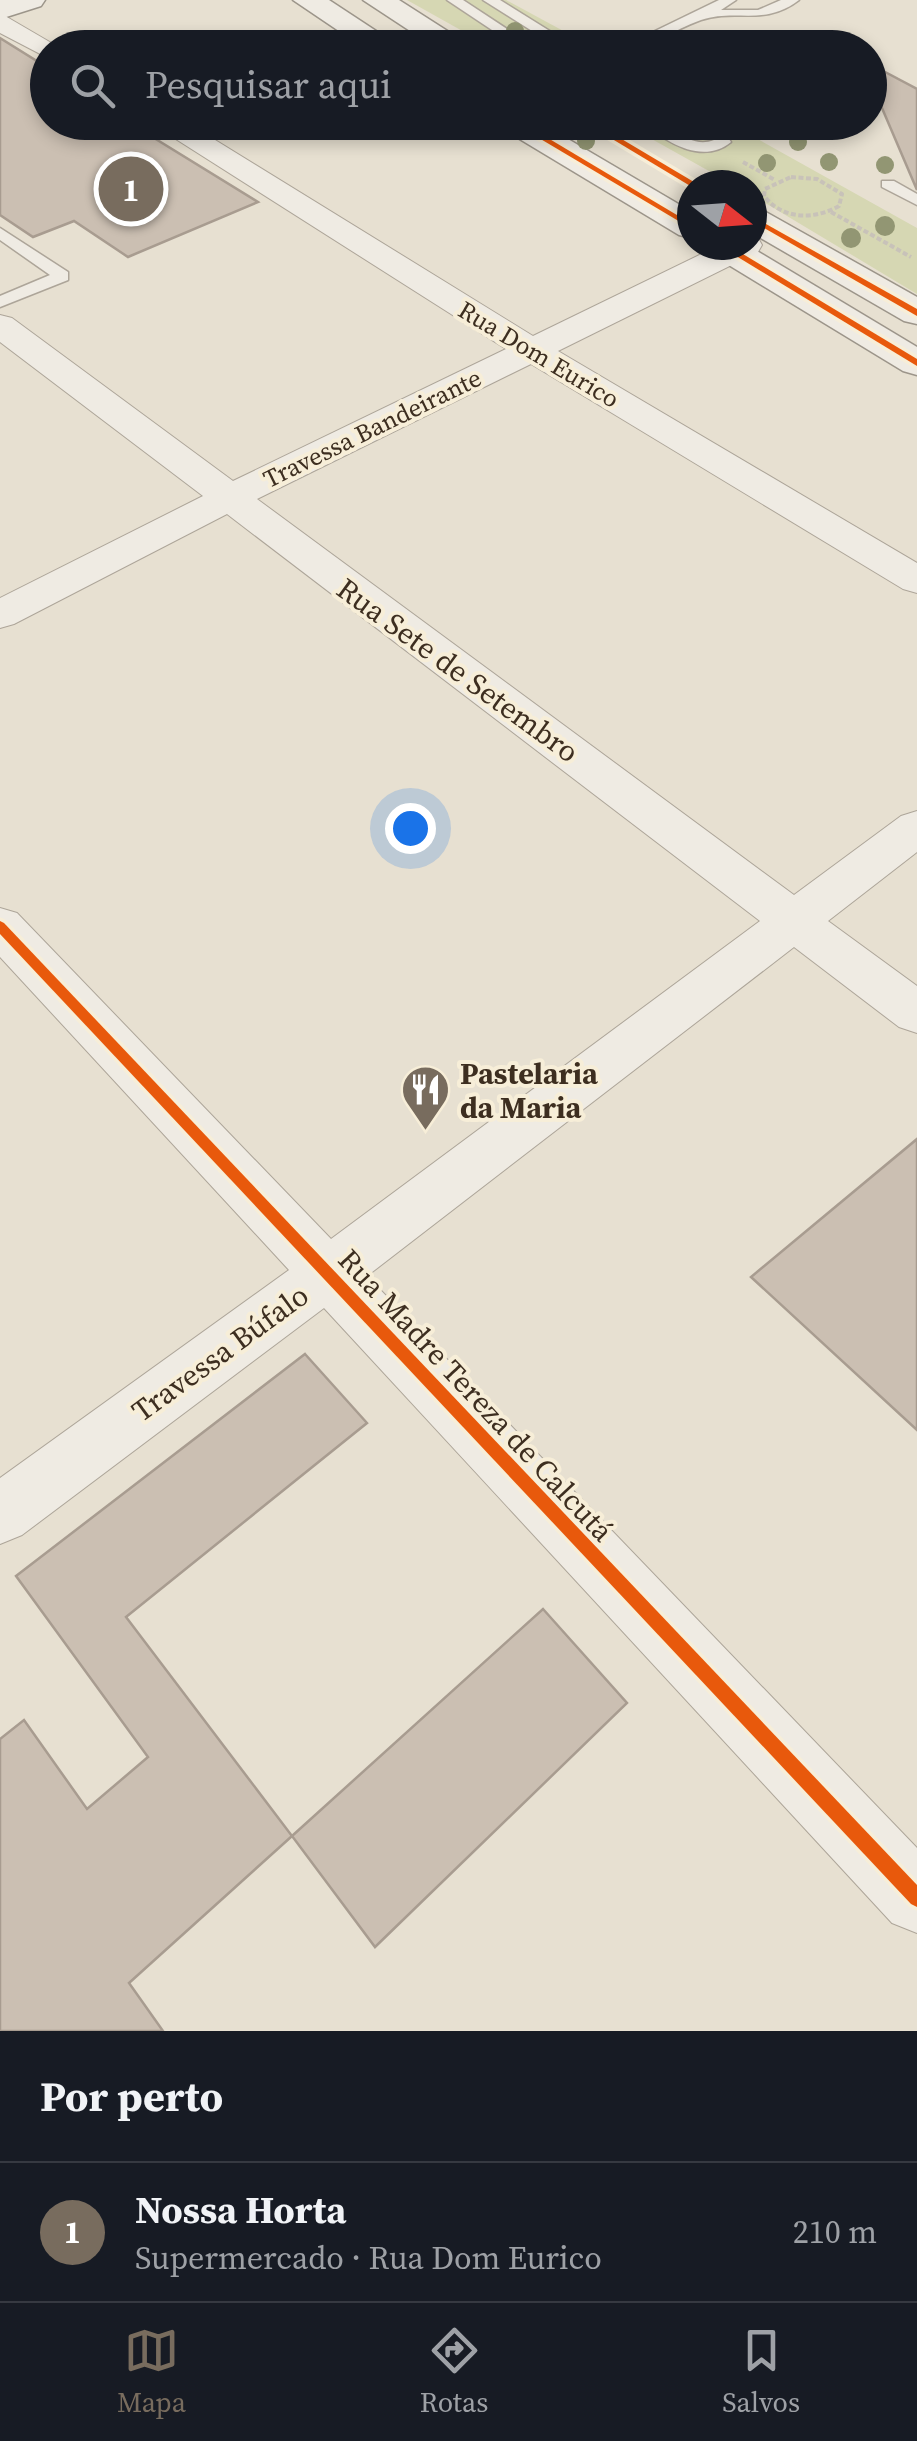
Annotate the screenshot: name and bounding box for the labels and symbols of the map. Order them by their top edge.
pin: 1 [98,152,164,226]
north arrow [677,170,767,260]
street label: Rua Dom Eurico [452,292,626,416]
street label: Travessa Bandeirante [257,360,487,496]
street label: Rua Sete de Setembro [329,568,587,772]
your location [385,803,436,854]
place label: Pastelaria da Maria [460,1053,599,1128]
restaurant icon: Pastelaria da Maria [399,1064,451,1132]
street label: Rua Madre Tereza de Calcutá [329,1240,623,1551]
street label: Travessa Búfalo [123,1275,317,1431]

